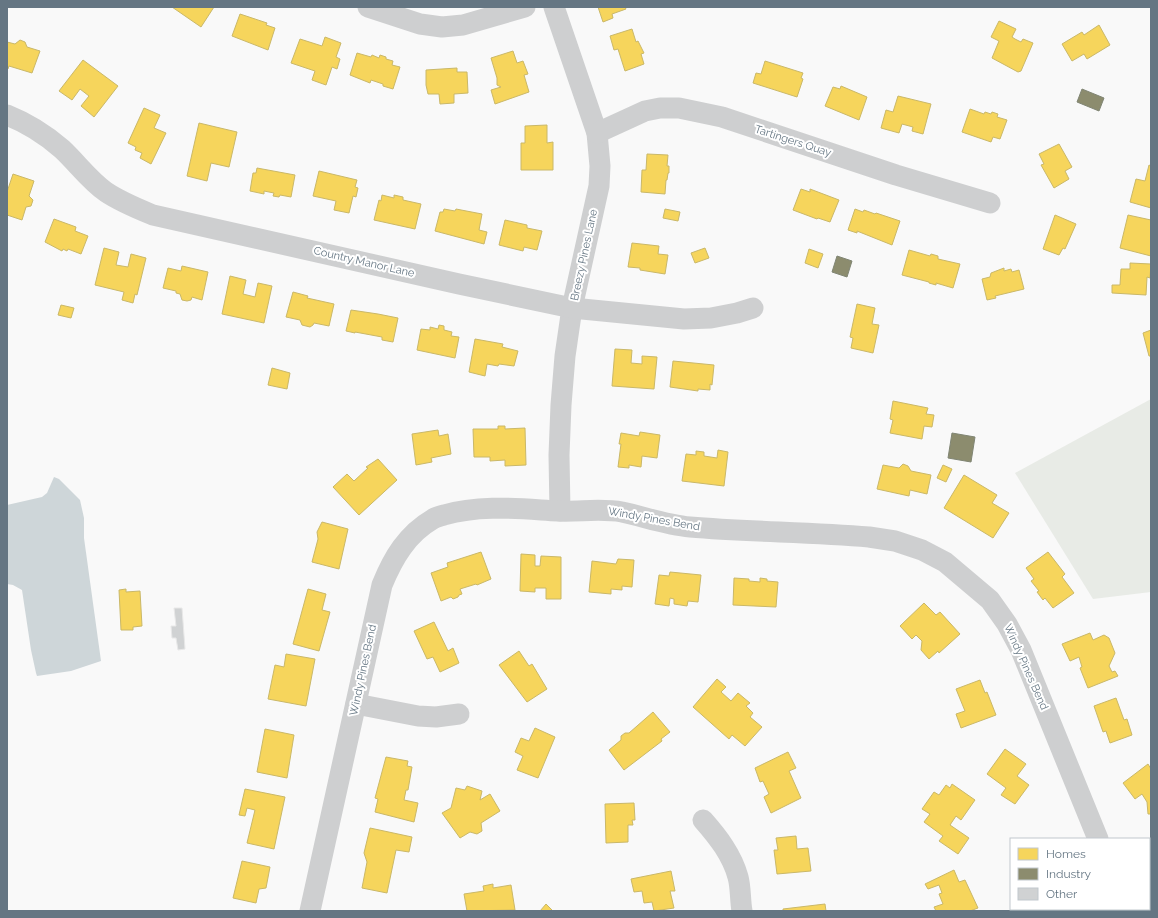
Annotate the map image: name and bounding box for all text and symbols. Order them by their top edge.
street label: Tartingers Quay [753,123,833,160]
street label: Breezy Pines Lane [568,208,600,302]
street label: Country Manor Lane [312,244,416,280]
street label: Windy Pines Bend [607,505,701,533]
street label: Windy Pines Bend [1001,622,1051,712]
street label: Windy Pines Bend [347,623,379,717]
legend [1010,838,1150,910]
text: Homes [1046,847,1086,861]
text: Industry [1046,867,1092,881]
text: Other [1046,887,1078,901]

